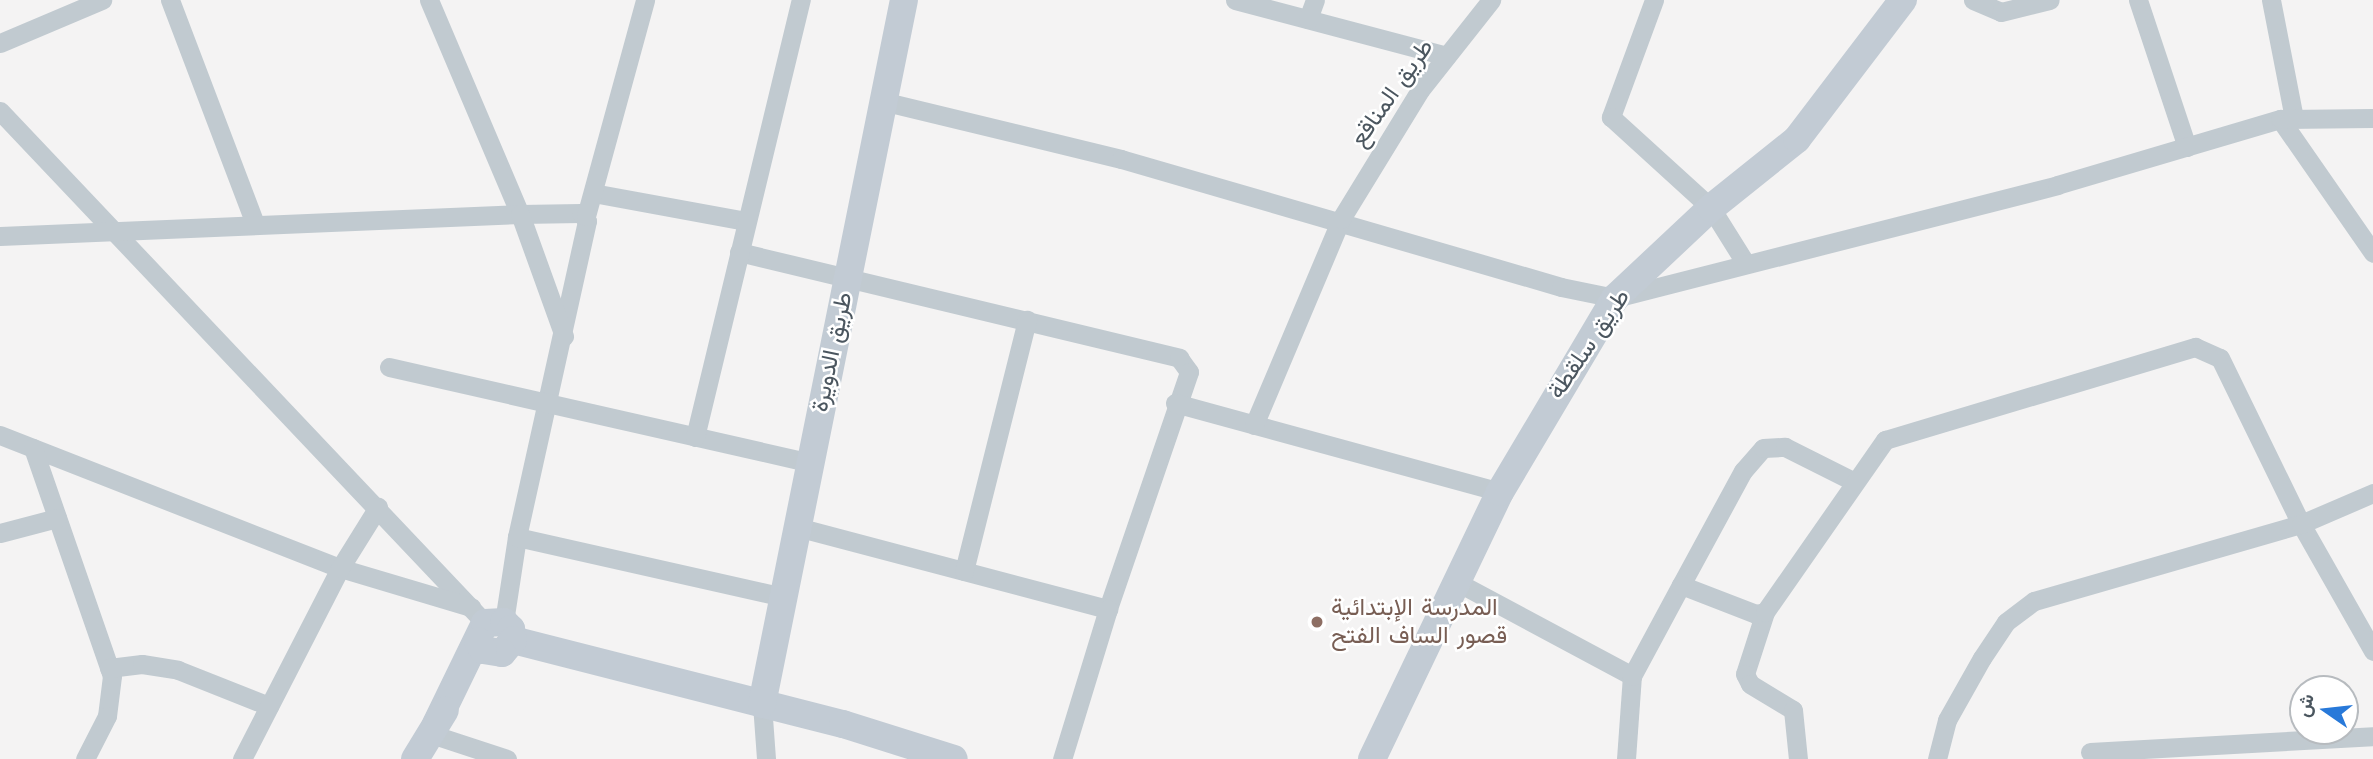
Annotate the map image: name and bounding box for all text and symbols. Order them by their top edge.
street label: طريق المناقع [1344,34,1440,152]
street label: طريق سلقطة [1542,284,1636,404]
street label: طريق الدويرة [805,289,859,415]
place label: المدرسة الإبتدائية قصور الساف الفتح [1331,594,1507,650]
marker: المدرسة الإبتدائية قصور الساف الفتح [1309,614,1325,630]
north arrow [2289,675,2359,745]
text: ش [2291,691,2319,719]

